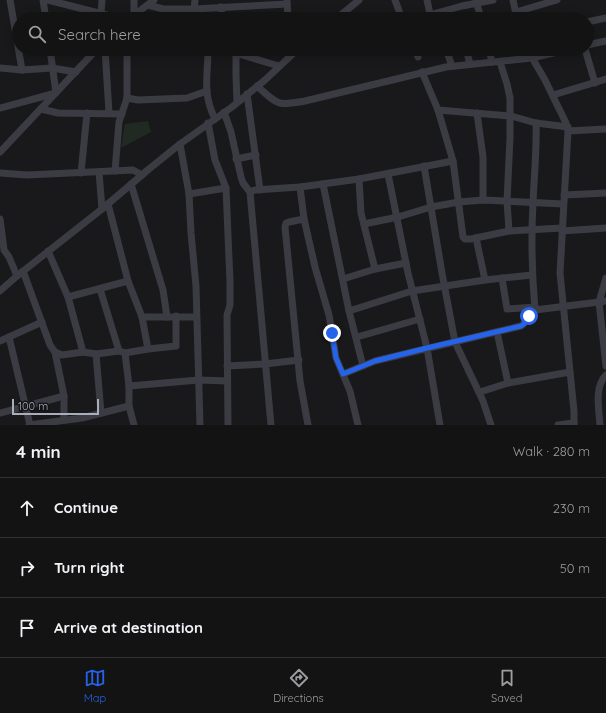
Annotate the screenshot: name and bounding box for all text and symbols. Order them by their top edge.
search box [12,12,594,56]
icon: search [26,23,48,45]
text: Search here [58,25,141,44]
route start [520,307,538,325]
route end [323,324,341,342]
scale bar [12,397,99,416]
text: 100 m [18,399,48,413]
text: 4 min [16,441,61,462]
text: Walk · 280 m [513,443,590,459]
icon: ahead [16,497,38,519]
text: Continue [54,498,118,517]
text: 230 m [553,500,590,516]
icon: right [16,557,38,579]
text: Turn right [54,558,125,577]
text: 50 m [560,560,590,576]
icon: arrive [16,617,38,639]
text: Arrive at destination [54,618,203,637]
tab: Map [84,667,106,705]
tab: Directions [273,667,324,705]
tab: Saved [491,667,522,705]

